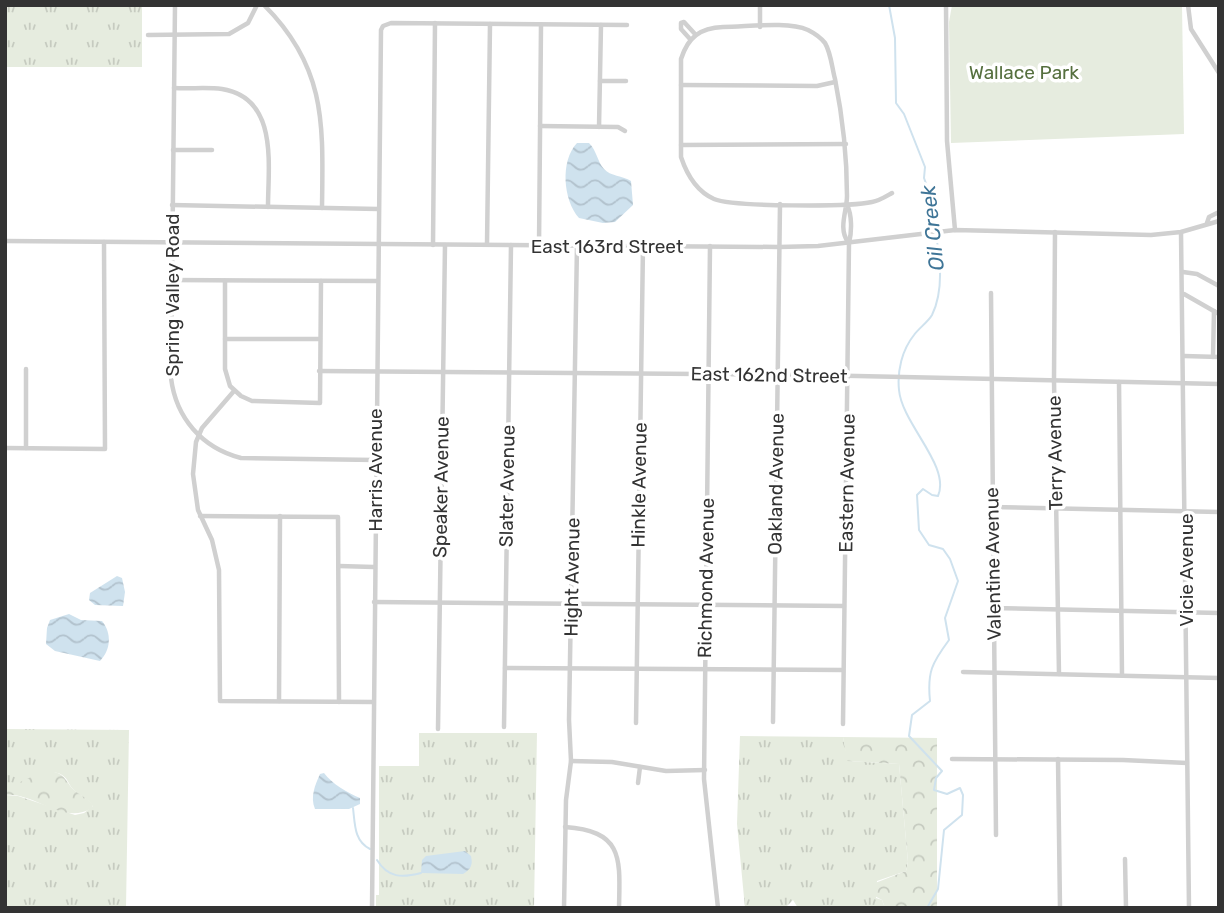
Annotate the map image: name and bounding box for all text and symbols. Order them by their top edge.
park label: Wallace Park [969,61,1079,84]
water label: Oil Creek [915,183,949,272]
street label: Spring Valley Road [161,214,184,377]
street label: East 163rd Street [531,235,684,258]
street label: East 162nd Street [690,362,848,388]
street label: Terry Avenue [1042,395,1068,511]
street label: Harris Avenue [364,408,387,532]
street label: Oakland Avenue [763,413,789,555]
street label: Eastern Avenue [834,413,860,553]
street label: Speaker Avenue [428,416,454,558]
street label: Hinkle Avenue [626,422,652,548]
street label: Slater Avenue [494,425,520,547]
street label: Valentine Avenue [980,487,1006,641]
street label: Richmond Avenue [693,498,719,658]
street label: Vicie Avenue [1175,513,1198,627]
street label: Hight Avenue [559,517,585,637]

